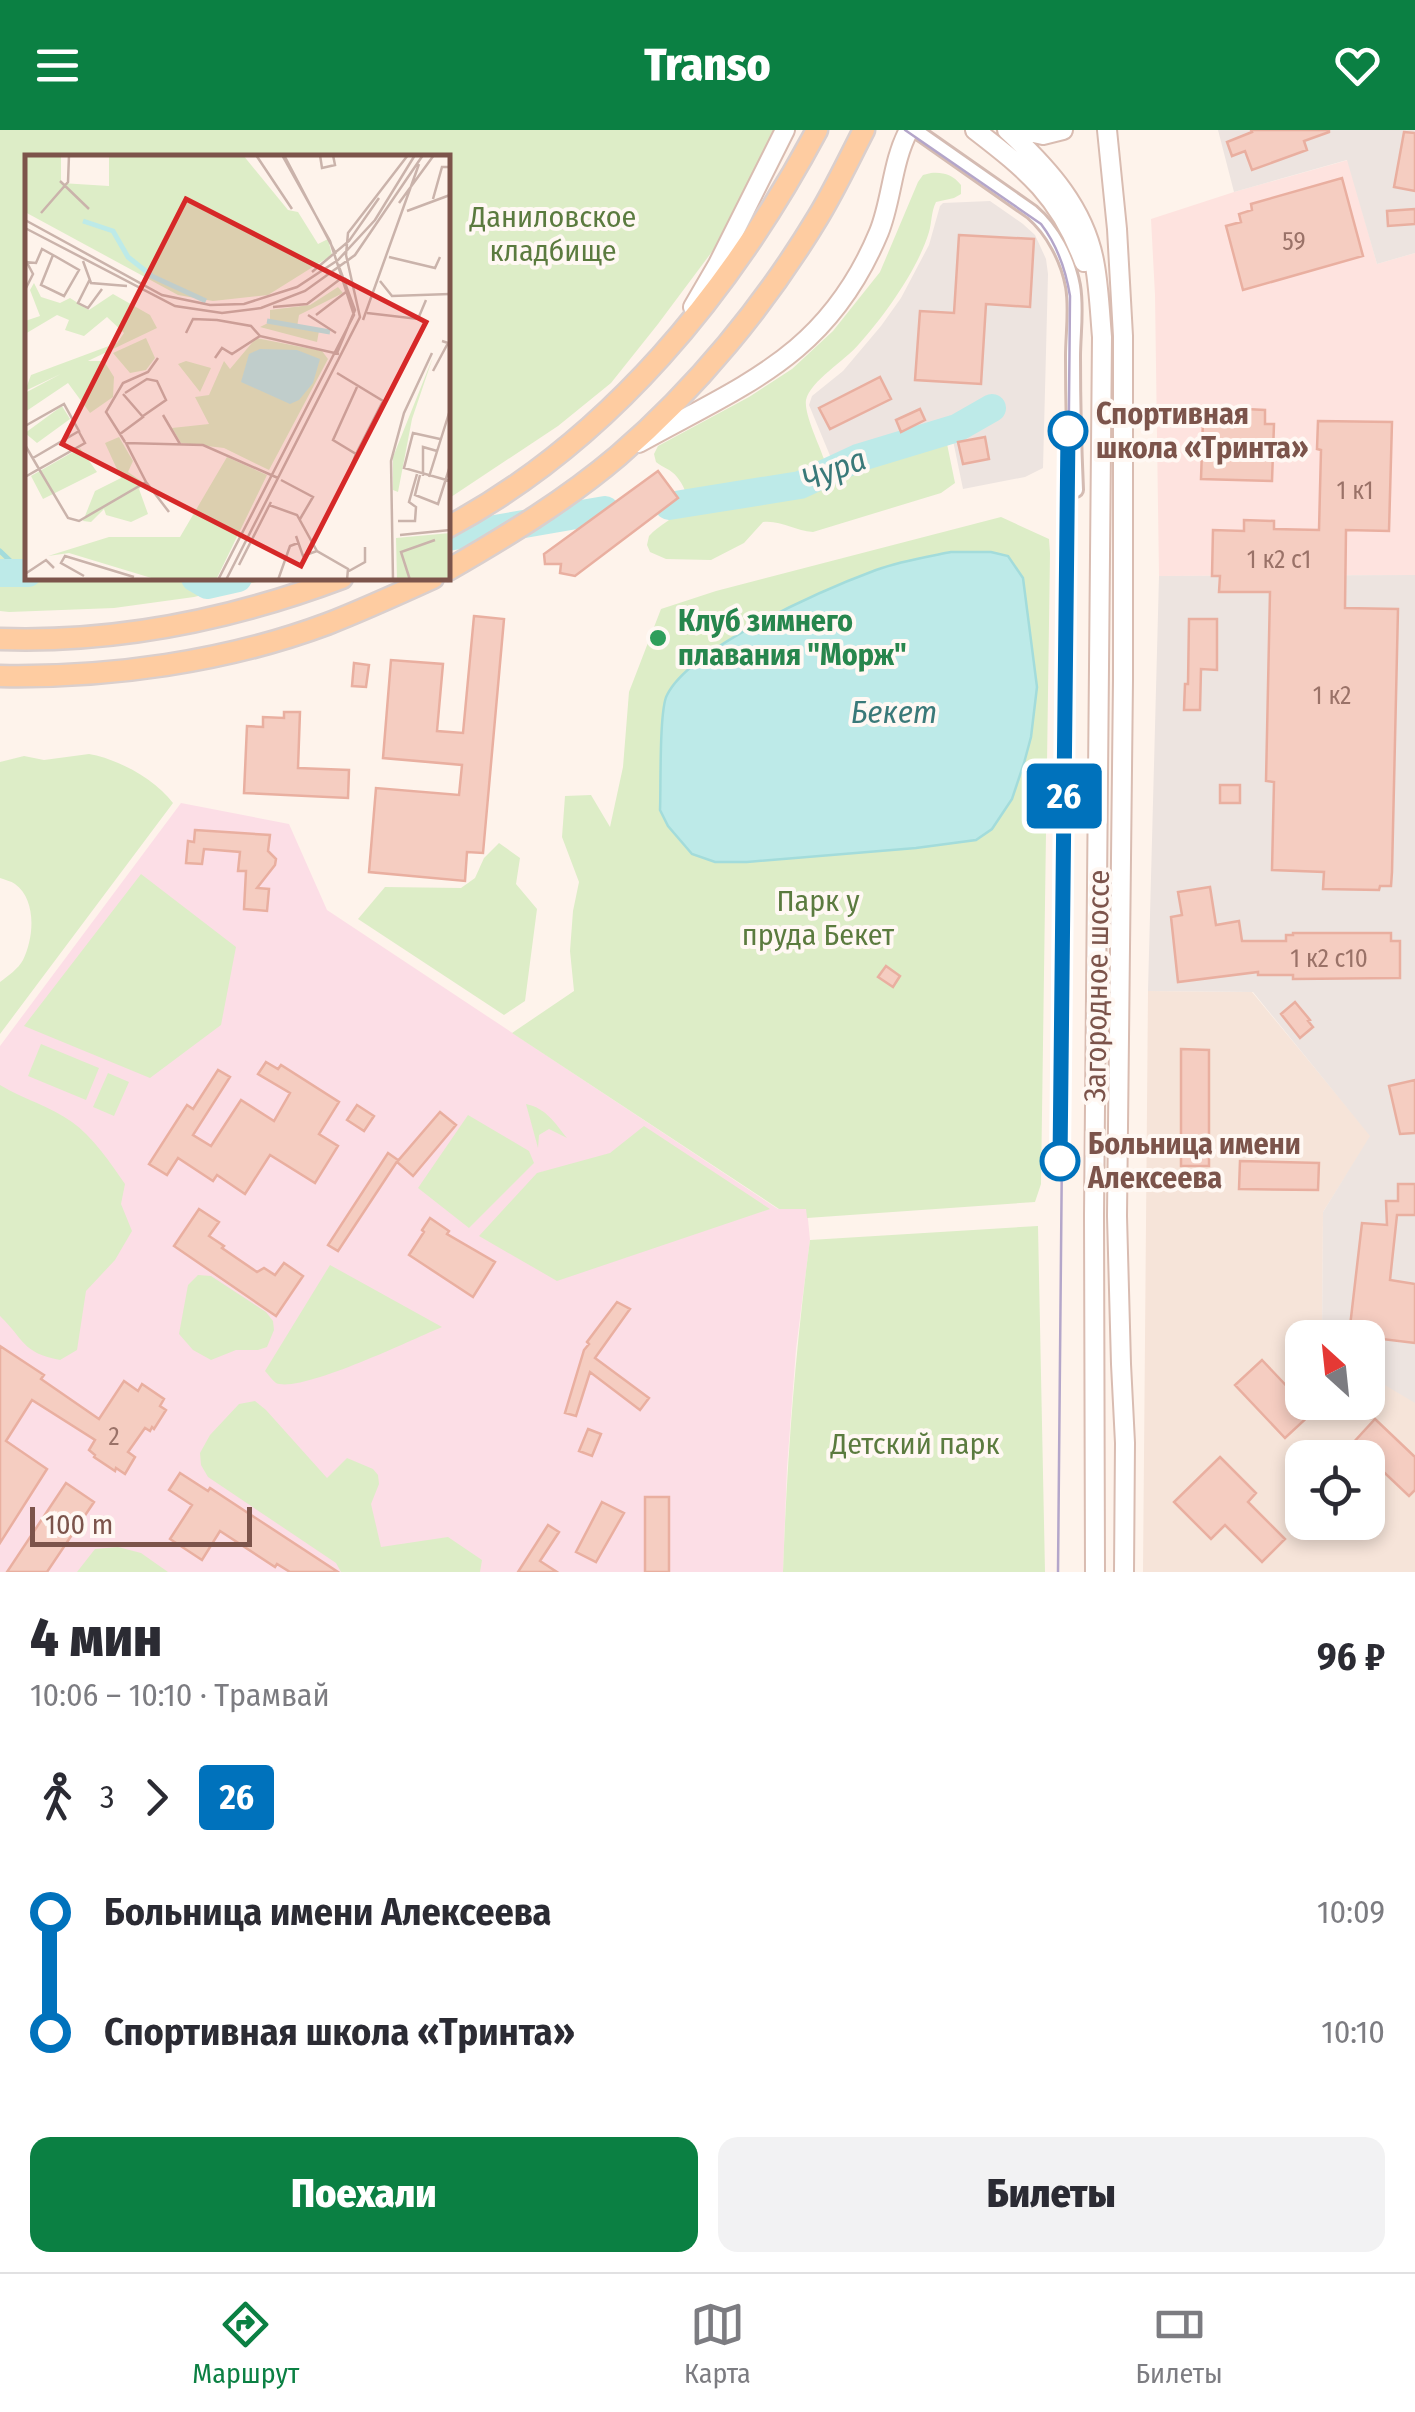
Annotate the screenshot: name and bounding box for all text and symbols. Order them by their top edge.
icon: menu [30,38,85,93]
text: Transo [644,38,771,92]
icon: heart [1330,38,1385,93]
inset map [25,155,450,580]
park label: Даниловское кладбище [469,199,636,269]
house number: 59 [1282,227,1306,257]
place label: Спортивная школа «Тринта» [1096,396,1309,466]
marker: Спортивная школа «Тринта» [1049,412,1087,450]
water label: Чура [797,440,871,498]
house number: 1 к1 [1337,476,1373,506]
house number: 1 к2 с1 [1247,545,1311,575]
place label: Клуб зимнего плавания "Морж" [678,603,907,673]
marker: Клуб зимнего плавания "Морж" [647,627,669,649]
house number: 1 к2 [1313,681,1351,711]
water label: Бекет [851,693,937,731]
line badge: 26 [1019,764,1109,828]
text: 26 [1047,775,1081,817]
street label: Загородное шоссе [1077,870,1117,1102]
park label: Парк у пруда Бекет [742,883,895,953]
house number: 1 к2 с10 [1290,944,1368,974]
place label: Больница имени Алексеева [1087,1126,1301,1196]
marker: Больница имени Алексеева [1041,1142,1079,1180]
north arrow [1285,1320,1385,1420]
map controls [1285,1320,1385,1540]
house number: 2 [108,1422,120,1452]
park label: Детский парк [829,1426,1000,1462]
button: locate [1285,1440,1385,1540]
scale bar [30,1502,252,1546]
text: 100 m [45,1508,113,1541]
text: 4 мин [30,1605,162,1671]
text: 96 ₽ [1317,1634,1385,1680]
text: 10:06 – 10:10 · Трамвай [30,1676,330,1714]
icon: walk [30,1770,85,1825]
icon: forward [129,1770,184,1825]
text: 26 [219,1776,254,1818]
text: 3 [100,1778,114,1816]
text: Больница имени Алексеева [104,1889,551,1935]
text: 10:09 [1317,1893,1385,1931]
text: Спортивная школа «Тринта» [104,2009,575,2055]
text: 10:10 [1321,2013,1385,2051]
button: Поехали [30,2137,698,2252]
button: Билеты [718,2137,1385,2252]
tab: Маршрут [192,2297,299,2390]
tab: Карта [684,2297,751,2390]
tab: Билеты [1135,2297,1223,2390]

